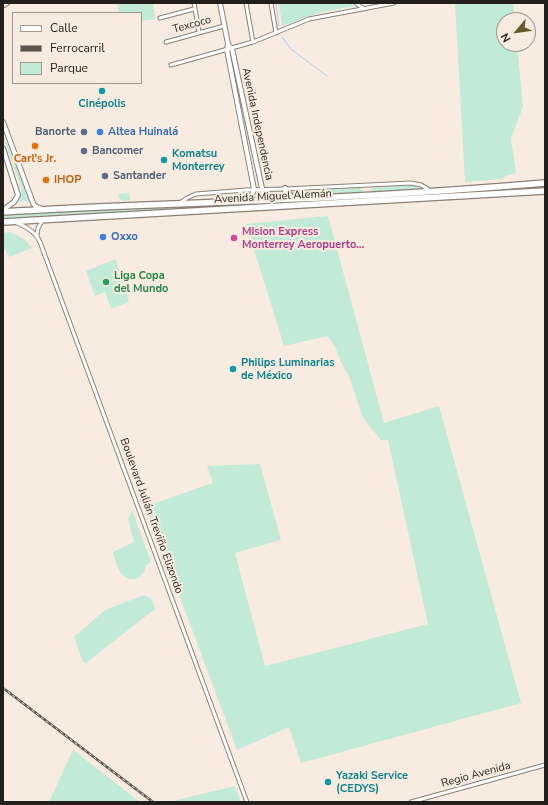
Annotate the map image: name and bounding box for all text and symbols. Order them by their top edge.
legend [12,12,142,84]
north arrow [496,12,536,52]
street label: Texcoco [171,14,213,36]
text: Calle [50,20,78,36]
text: N [497,30,515,45]
text: Ferrocarril [50,40,105,56]
text: Parque [50,60,88,76]
street label: Avenida Independencia [239,66,275,182]
marker: Cinépolis [97,86,107,96]
place label: Cinépolis [78,97,126,111]
place label: Banorte [35,125,76,139]
place label: Altea Huinalá [108,125,178,139]
marker: Banorte [79,127,89,137]
marker: Altea Huinalá [95,127,105,137]
marker: Carl's Jr. [30,141,40,151]
place label: Bancomer [92,144,143,158]
marker: Bancomer [79,146,89,156]
place label: Komatsu Monterrey [172,147,225,173]
place label: Carl's Jr. [14,152,56,166]
marker: Komatsu Monterrey [159,155,169,165]
place label: Santander [113,169,166,183]
marker: Santander [100,171,110,181]
place label: IHOP [54,173,81,187]
marker: IHOP [41,175,51,185]
street label: Avenida Miguel Alemán [214,187,332,207]
place label: Mision Express Monterrey Aeropuerto… [242,225,364,251]
place label: Oxxo [111,230,138,244]
marker: Oxxo [98,232,108,242]
marker: Mision Express Monterrey Aeropuerto… [229,233,239,243]
place label: Liga Copa del Mundo [114,269,168,295]
marker: Liga Copa del Mundo [101,277,111,287]
place label: Philips Luminarias de México [241,356,335,382]
marker: Philips Luminarias de México [228,364,238,374]
street label: Boulevard Julián Treviño Elizondo [117,436,185,596]
street label: Regio Avenida [440,759,512,791]
place label: Yazaki Service (CEDYS) [336,769,408,795]
marker: Yazaki Service (CEDYS) [323,777,333,787]

